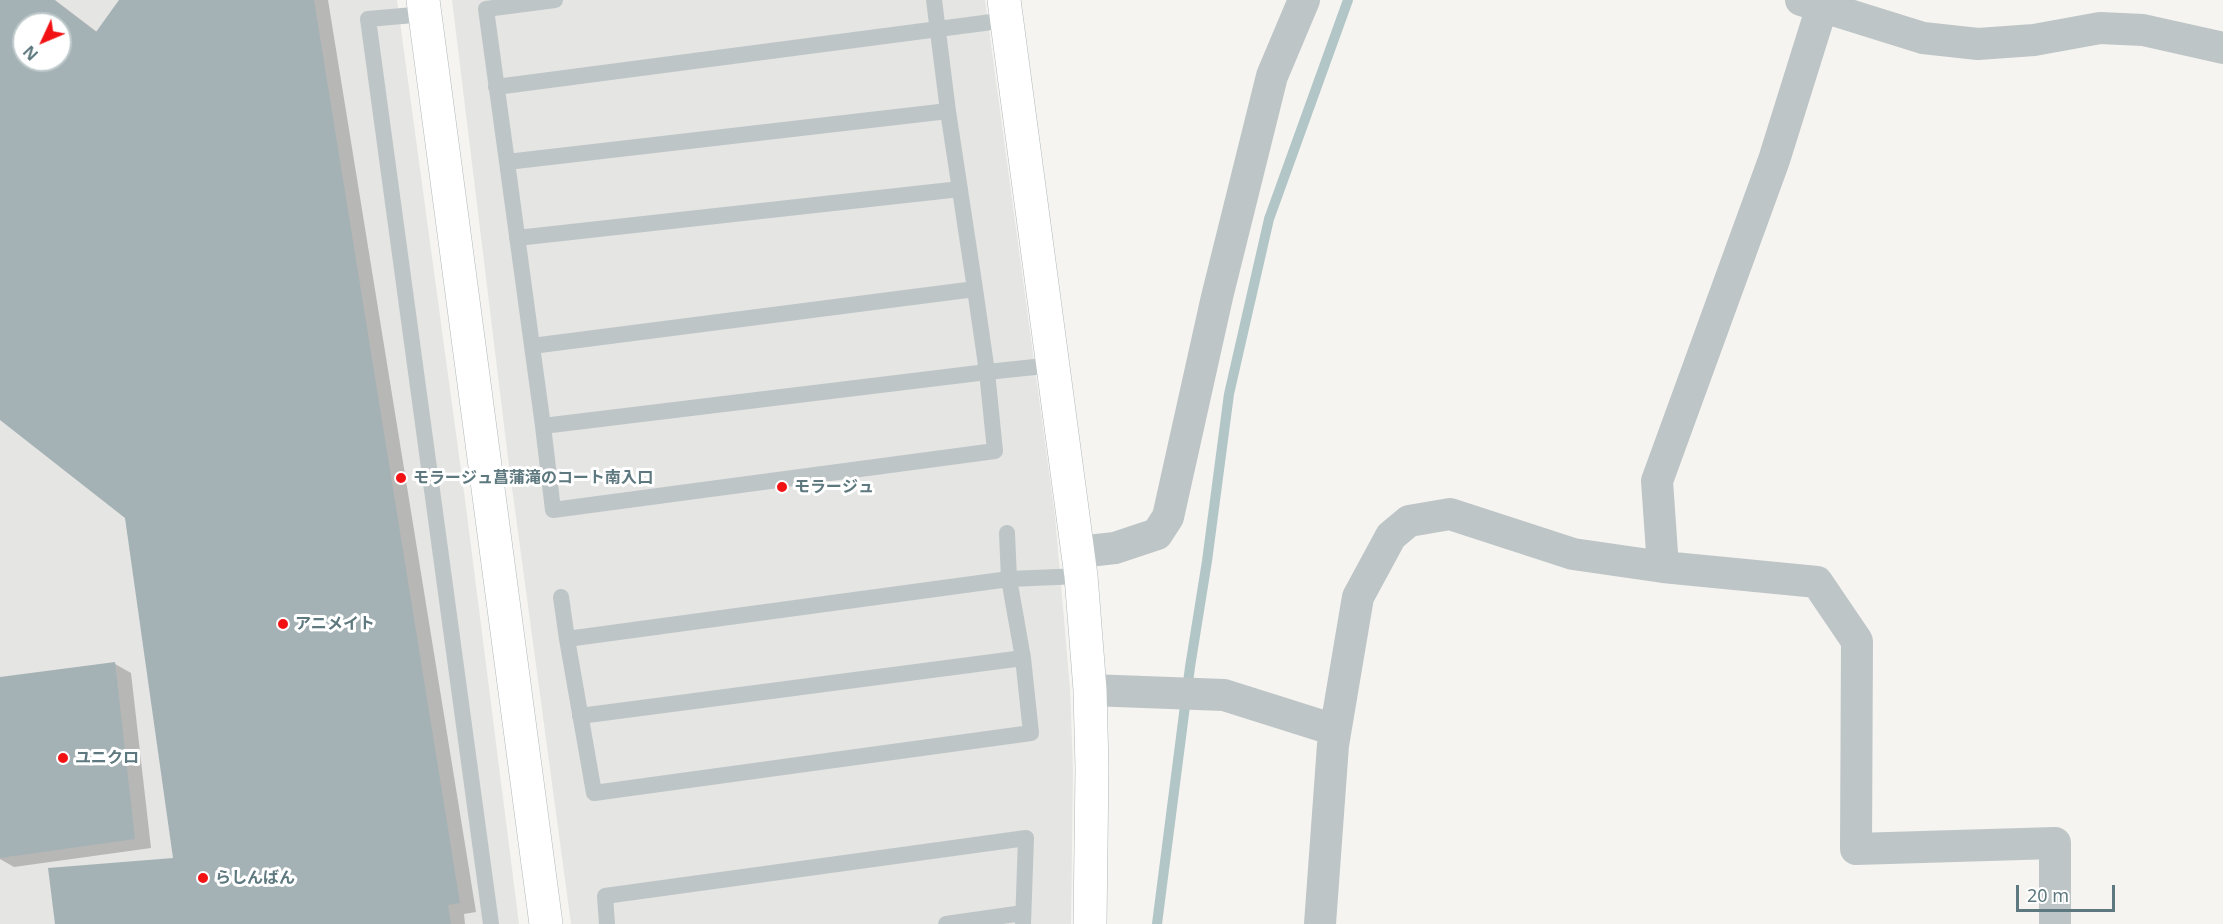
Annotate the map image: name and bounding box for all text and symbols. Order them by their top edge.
north arrow [12,12,72,72]
text: N [18,41,43,65]
place label: モラージュ菖蒲滝のコート南入口 [413,468,653,488]
marker: モラージュ菖蒲滝のコート南入口 [394,471,408,485]
place label: モラージュ [794,477,874,497]
marker: モラージュ [775,480,789,494]
place label: アニメイト [295,614,375,634]
marker: アニメイト [276,617,290,631]
place label: ユニクロ [75,748,139,768]
marker: ユニクロ [56,751,70,765]
place label: らしんばん [215,868,295,888]
marker: らしんばん [196,871,210,885]
scale bar [2019,873,2118,911]
text: 20 m [2027,883,2069,907]

